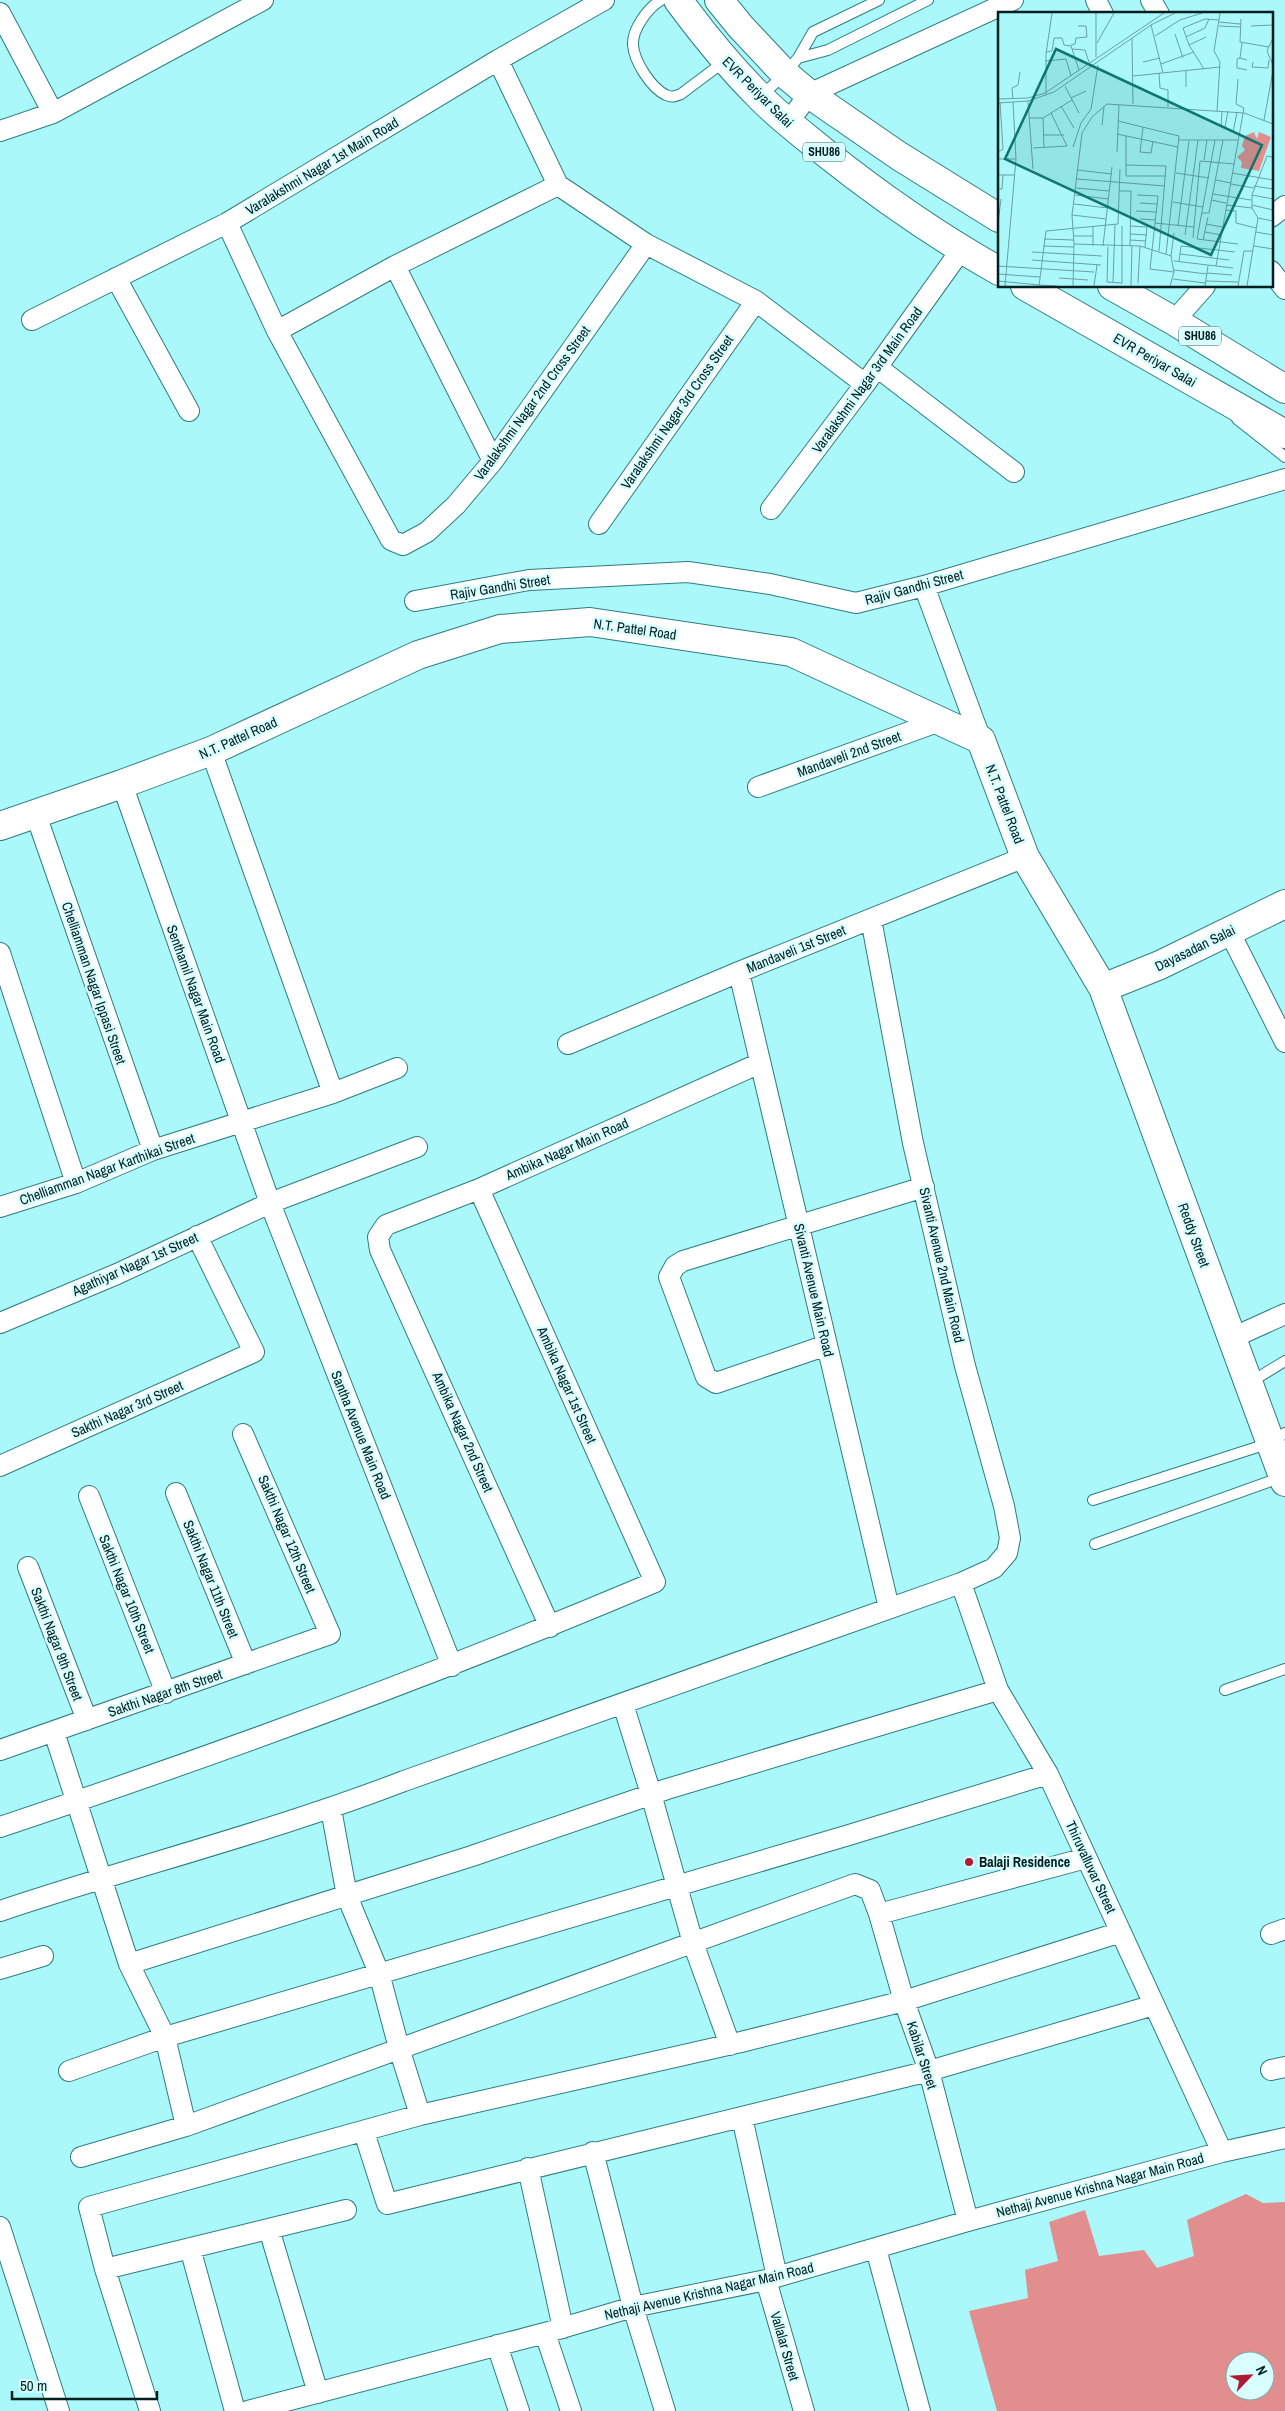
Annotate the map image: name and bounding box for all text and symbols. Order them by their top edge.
inset map [998,12,1272,288]
street label: EVR Periyar Salai [719,53,797,131]
street label: Varalakshmi Nagar 1st Main Road [242,113,402,219]
road number: SHU86 [803,142,845,162]
street label: Varalakshmi Nagar 3rd Main Road [808,303,926,457]
street label: Varalakshmi Nagar 2nd Cross Street [470,322,594,484]
road number: SHU86 [1179,326,1221,346]
street label: EVR Periyar Salai [1110,329,1200,391]
street label: Varalakshmi Nagar 3rd Cross Street [617,331,737,493]
street label: Rajiv Gandhi Street [863,565,965,609]
street label: Rajiv Gandhi Street [449,570,551,604]
street label: N.T. Pattel Road [592,614,678,644]
street label: N.T. Pattel Road [196,713,280,763]
street label: Mandaveli 2nd Street [795,727,903,781]
street label: N.T. Pattel Road [982,762,1028,846]
street label: Chelliamman Nagar Ippasi Street [58,900,130,1066]
street label: Mandaveli 1st Street [744,921,848,977]
street label: Dayasadan Salai [1152,921,1238,975]
street label: Senthamil Nagar Main Road [163,923,229,1065]
street label: Ambika Nagar Main Road [502,1114,631,1185]
street label: Chelliamman Nagar Karthikai Street [17,1129,197,1209]
street label: Sivanti Avenue 2nd Main Road [915,1186,969,1344]
street label: Reddy Street [1174,1200,1214,1270]
street label: Sivanti Avenue Main Road [790,1222,838,1358]
street label: Agathiyar Nagar 1st Street [68,1228,201,1300]
street label: Ambika Nagar 1st Street [533,1323,601,1446]
street label: Santha Avenue Main Road [327,1368,395,1502]
street label: Ambika Nagar 2nd Street [428,1368,498,1495]
street label: Sakthi Nagar 3rd Street [68,1376,186,1442]
street label: Sakthi Nagar 12th Street [254,1472,320,1596]
street label: Sakthi Nagar 11th Street [179,1517,243,1641]
street label: Sakthi Nagar 10th Street [95,1532,159,1656]
street label: Sakthi Nagar 9th Street [27,1585,87,1703]
street label: Sakthi Nagar 8th Street [105,1665,225,1721]
street label: Thiruvalluvar Street [1062,1818,1120,1916]
place label: Balaji Residence [979,1853,1070,1871]
marker: Balaji Residence [963,1856,975,1868]
street label: Kabilar Street [903,2019,941,2091]
street label: Nethaji Avenue Krishna Nagar Main Road [994,2149,1206,2221]
street label: Nethaji Avenue Krishna Nagar Main Road [603,2258,815,2324]
street label: Vallalar Street [767,2309,803,2383]
north arrow [1225,2351,1275,2401]
text: N [1252,2363,1272,2378]
scale bar [12,2368,158,2400]
text: 50 m [20,2375,47,2396]

